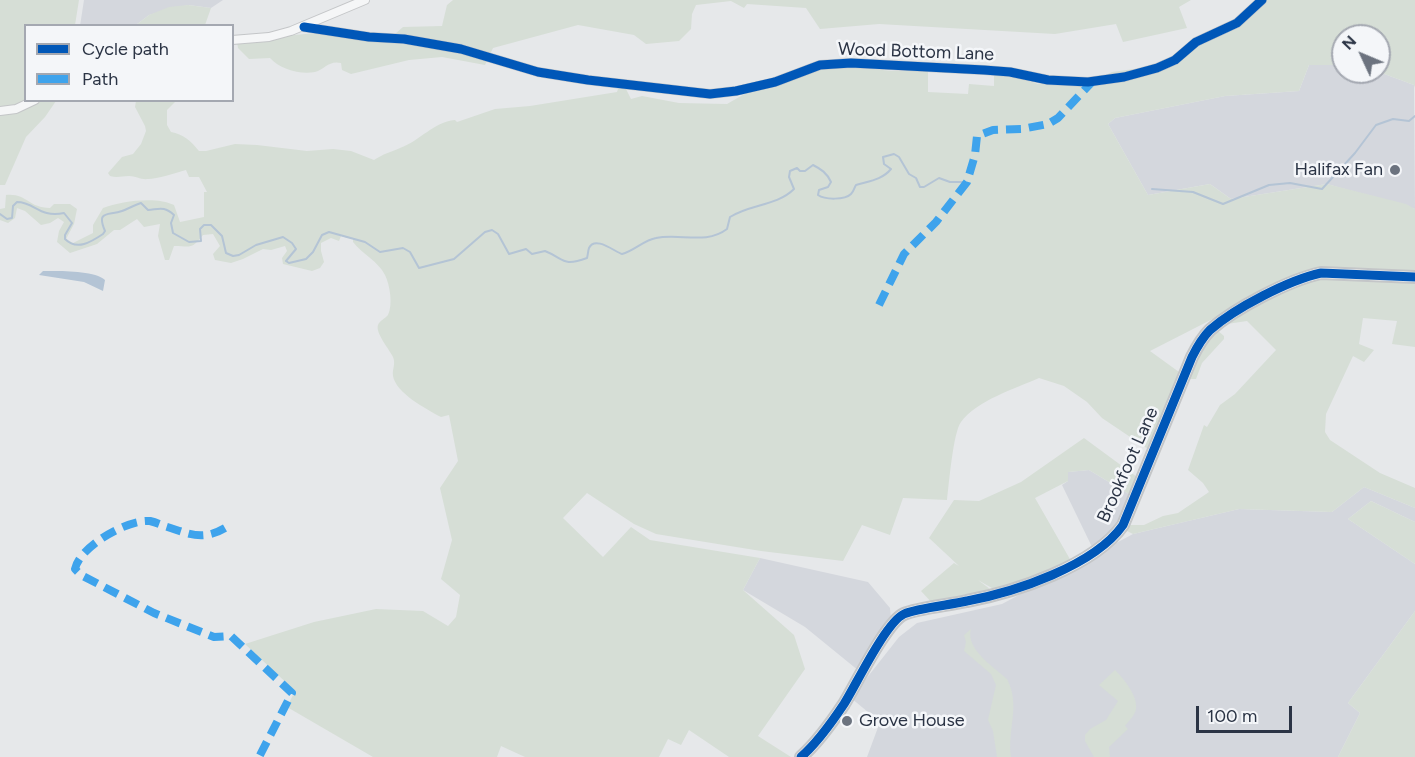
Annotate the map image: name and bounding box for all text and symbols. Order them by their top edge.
legend [24,24,234,102]
north arrow [1331,24,1391,84]
text: N [1338,31,1360,54]
text: Cycle path [82,38,169,60]
street label: Wood Bottom Lane [838,38,994,66]
text: Path [82,68,118,90]
place label: Halifax Fan [1295,159,1383,181]
marker: Halifax Fan [1388,163,1402,177]
street label: Brookfoot Lane [1093,404,1163,526]
scale bar [1199,694,1295,732]
text: 100 m [1207,705,1257,727]
place label: Grove House [859,710,965,732]
marker: Grove House [840,714,854,728]

